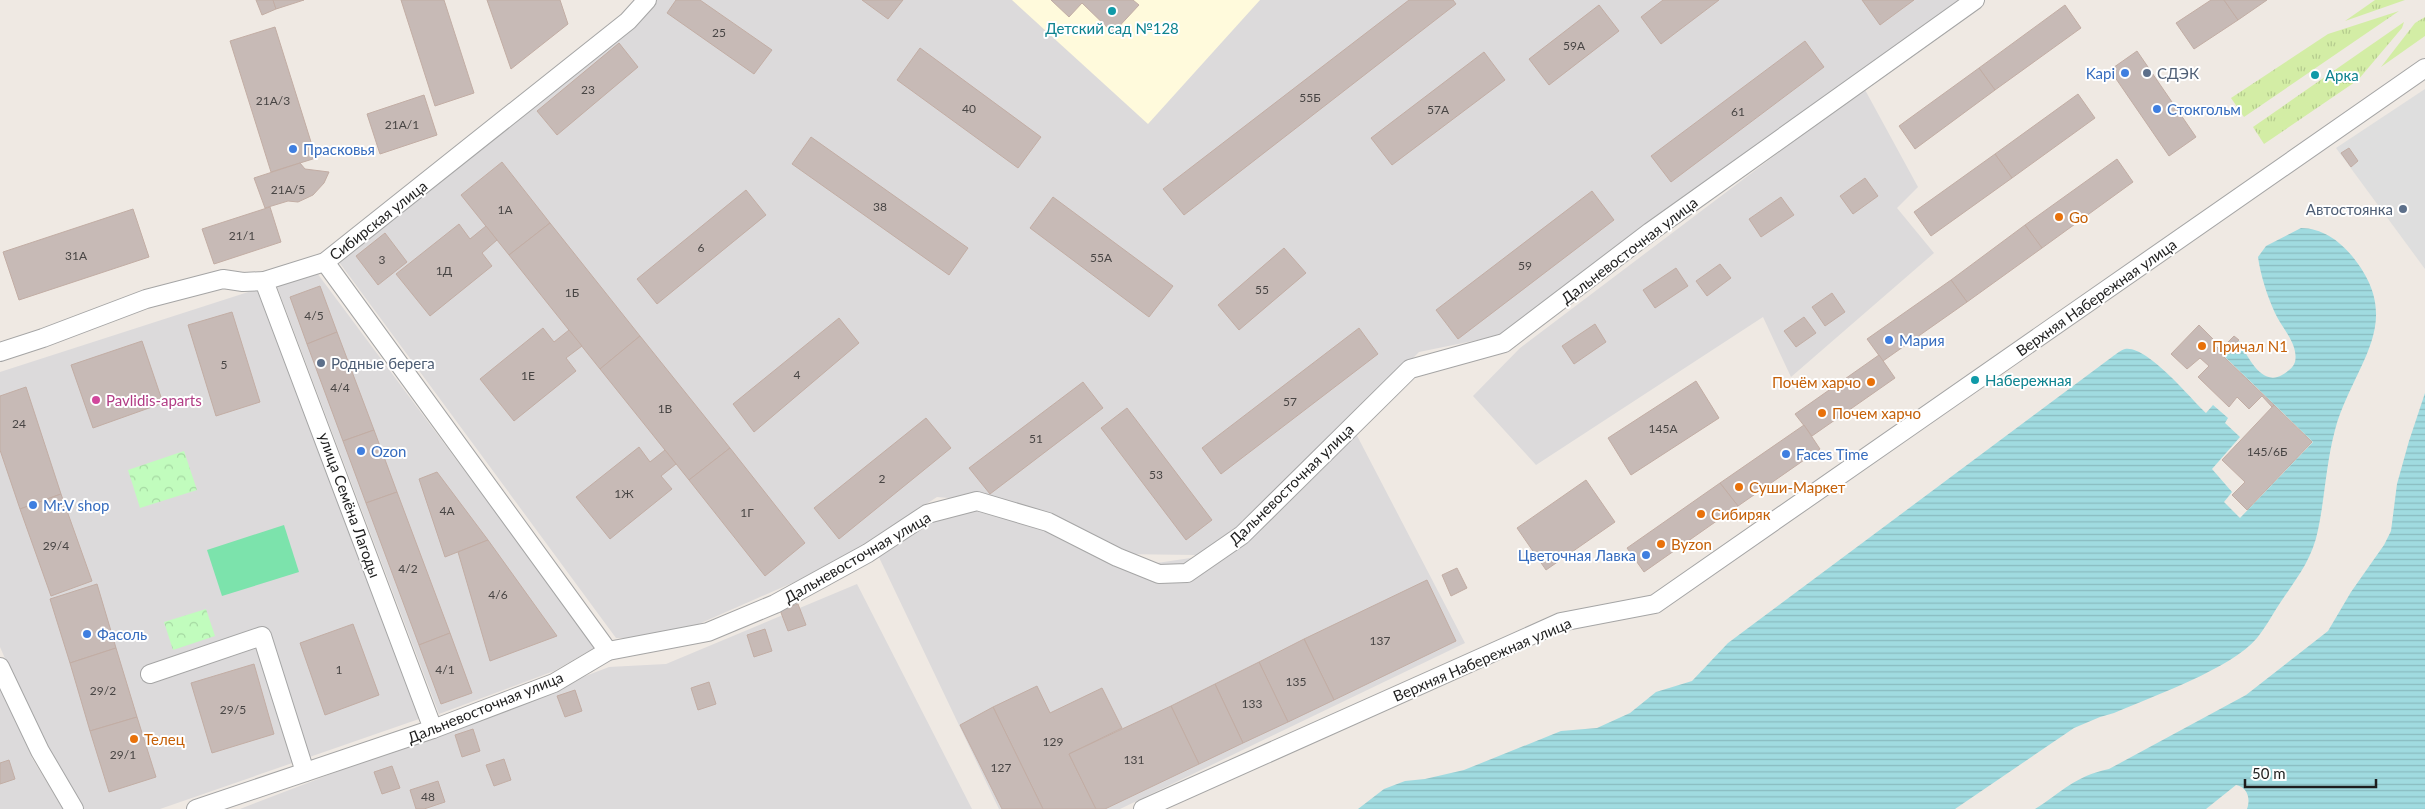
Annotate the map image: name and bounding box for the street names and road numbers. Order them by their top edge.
street label: Сибирская улица [326,176,430,264]
street label: Дальневосточная улица [1557,193,1701,307]
street label: Верхняя Набережная улица [2012,235,2180,359]
street label: Дальневосточная улица [1225,420,1357,548]
street label: улица Семёна Лагоды [315,430,385,580]
street label: Дальневосточная улица [781,508,933,606]
street label: Верхняя Набережная улица [1390,613,1574,705]
street label: Дальневосточная улица [405,668,565,746]

